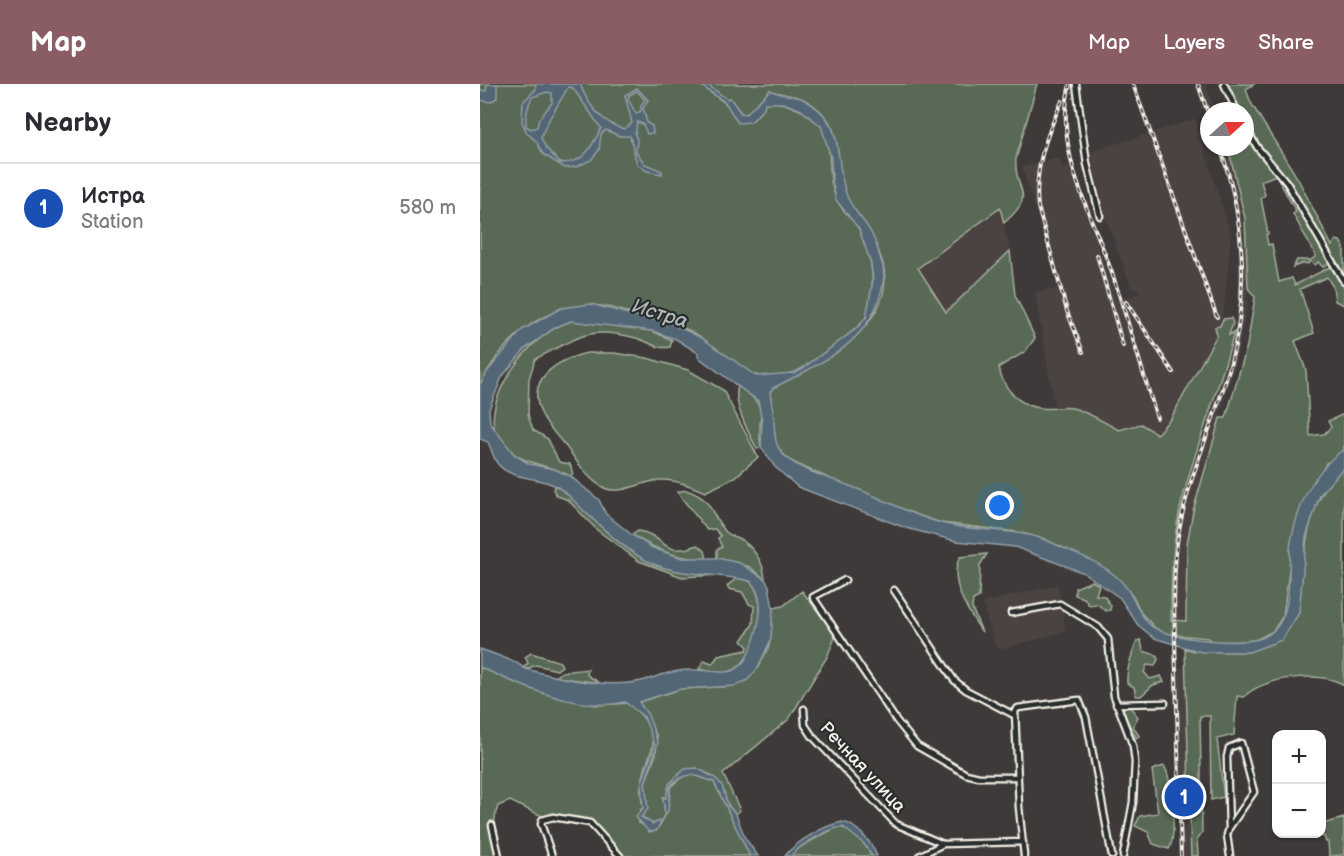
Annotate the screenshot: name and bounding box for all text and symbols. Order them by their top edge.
text: Map [30,26,86,59]
text: Map [1088,30,1130,55]
text: Layers [1163,30,1225,55]
text: Share [1258,30,1314,55]
north arrow [1200,102,1254,156]
text: Nearby [24,108,111,139]
text: Истра [81,183,145,210]
text: 1 [39,196,48,220]
text: 580 m [399,196,456,220]
text: Station [81,210,143,234]
water label: Истра [629,294,690,334]
your location [985,491,1014,520]
street label: Речная улица [815,718,910,817]
map controls [1272,730,1326,838]
button: + [1272,730,1326,784]
pin: 1 [1164,774,1204,820]
button: − [1272,784,1326,838]

